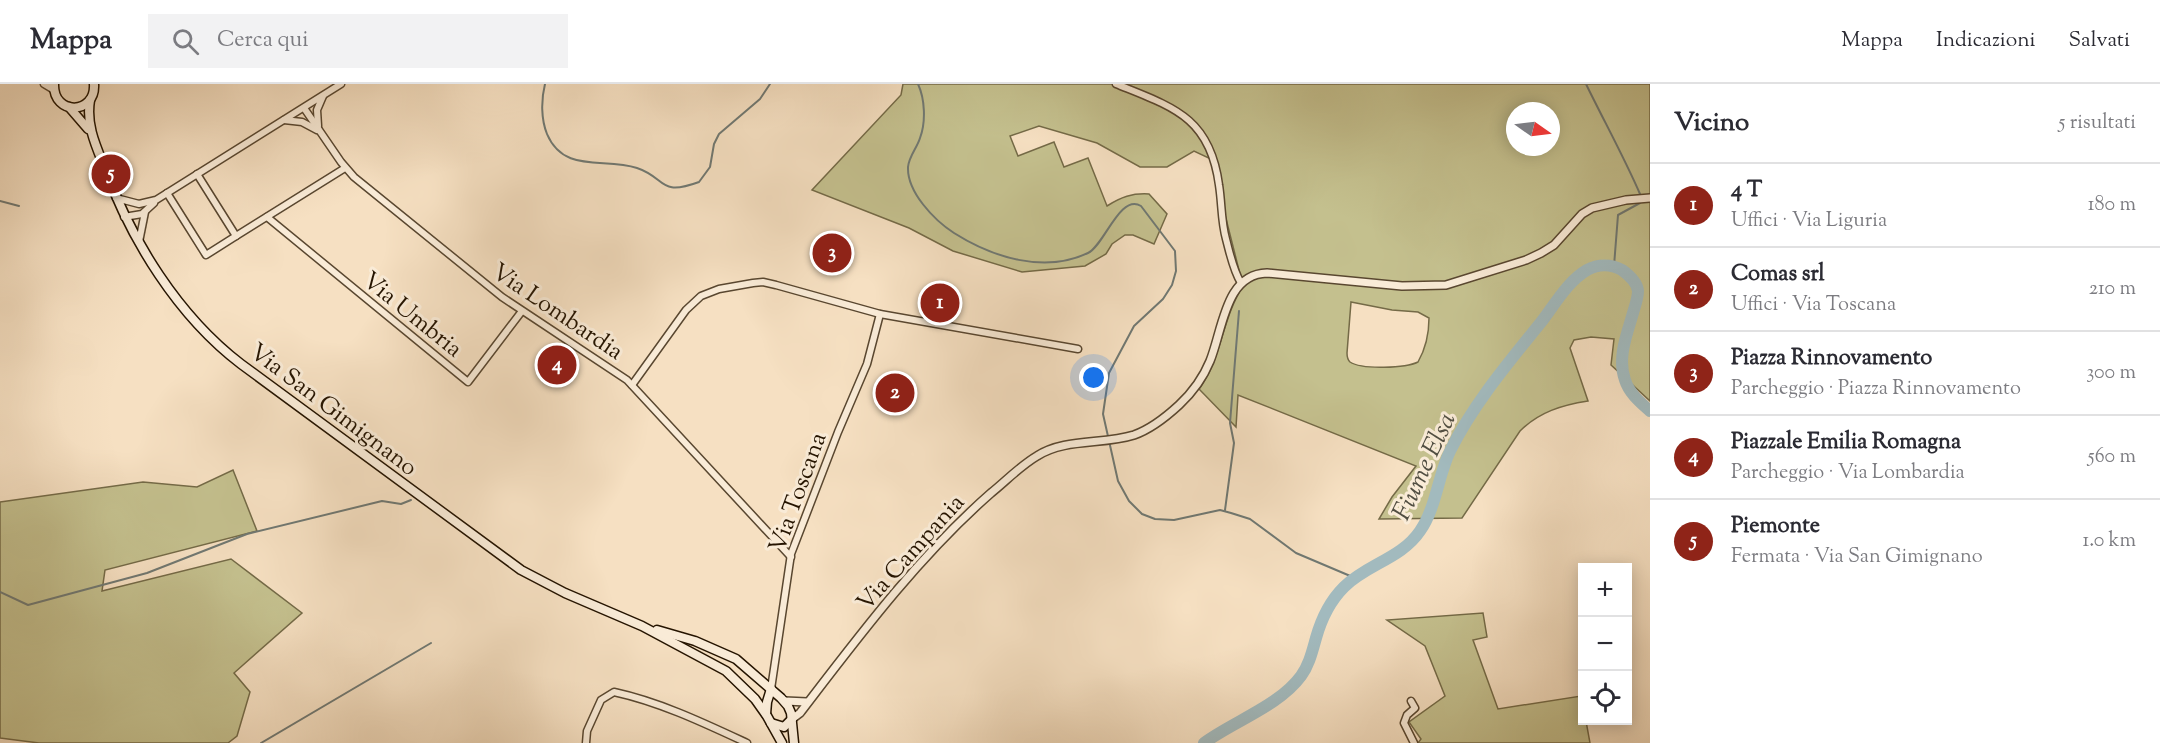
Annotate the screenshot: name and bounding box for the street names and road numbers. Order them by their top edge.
street label: Via Lombardia [484,256,630,369]
street label: Via Umbria [354,265,469,367]
street label: Via San Gimignano [242,336,424,485]
street label: Via Toscana [761,428,836,557]
street label: Via Campania [850,487,973,619]

